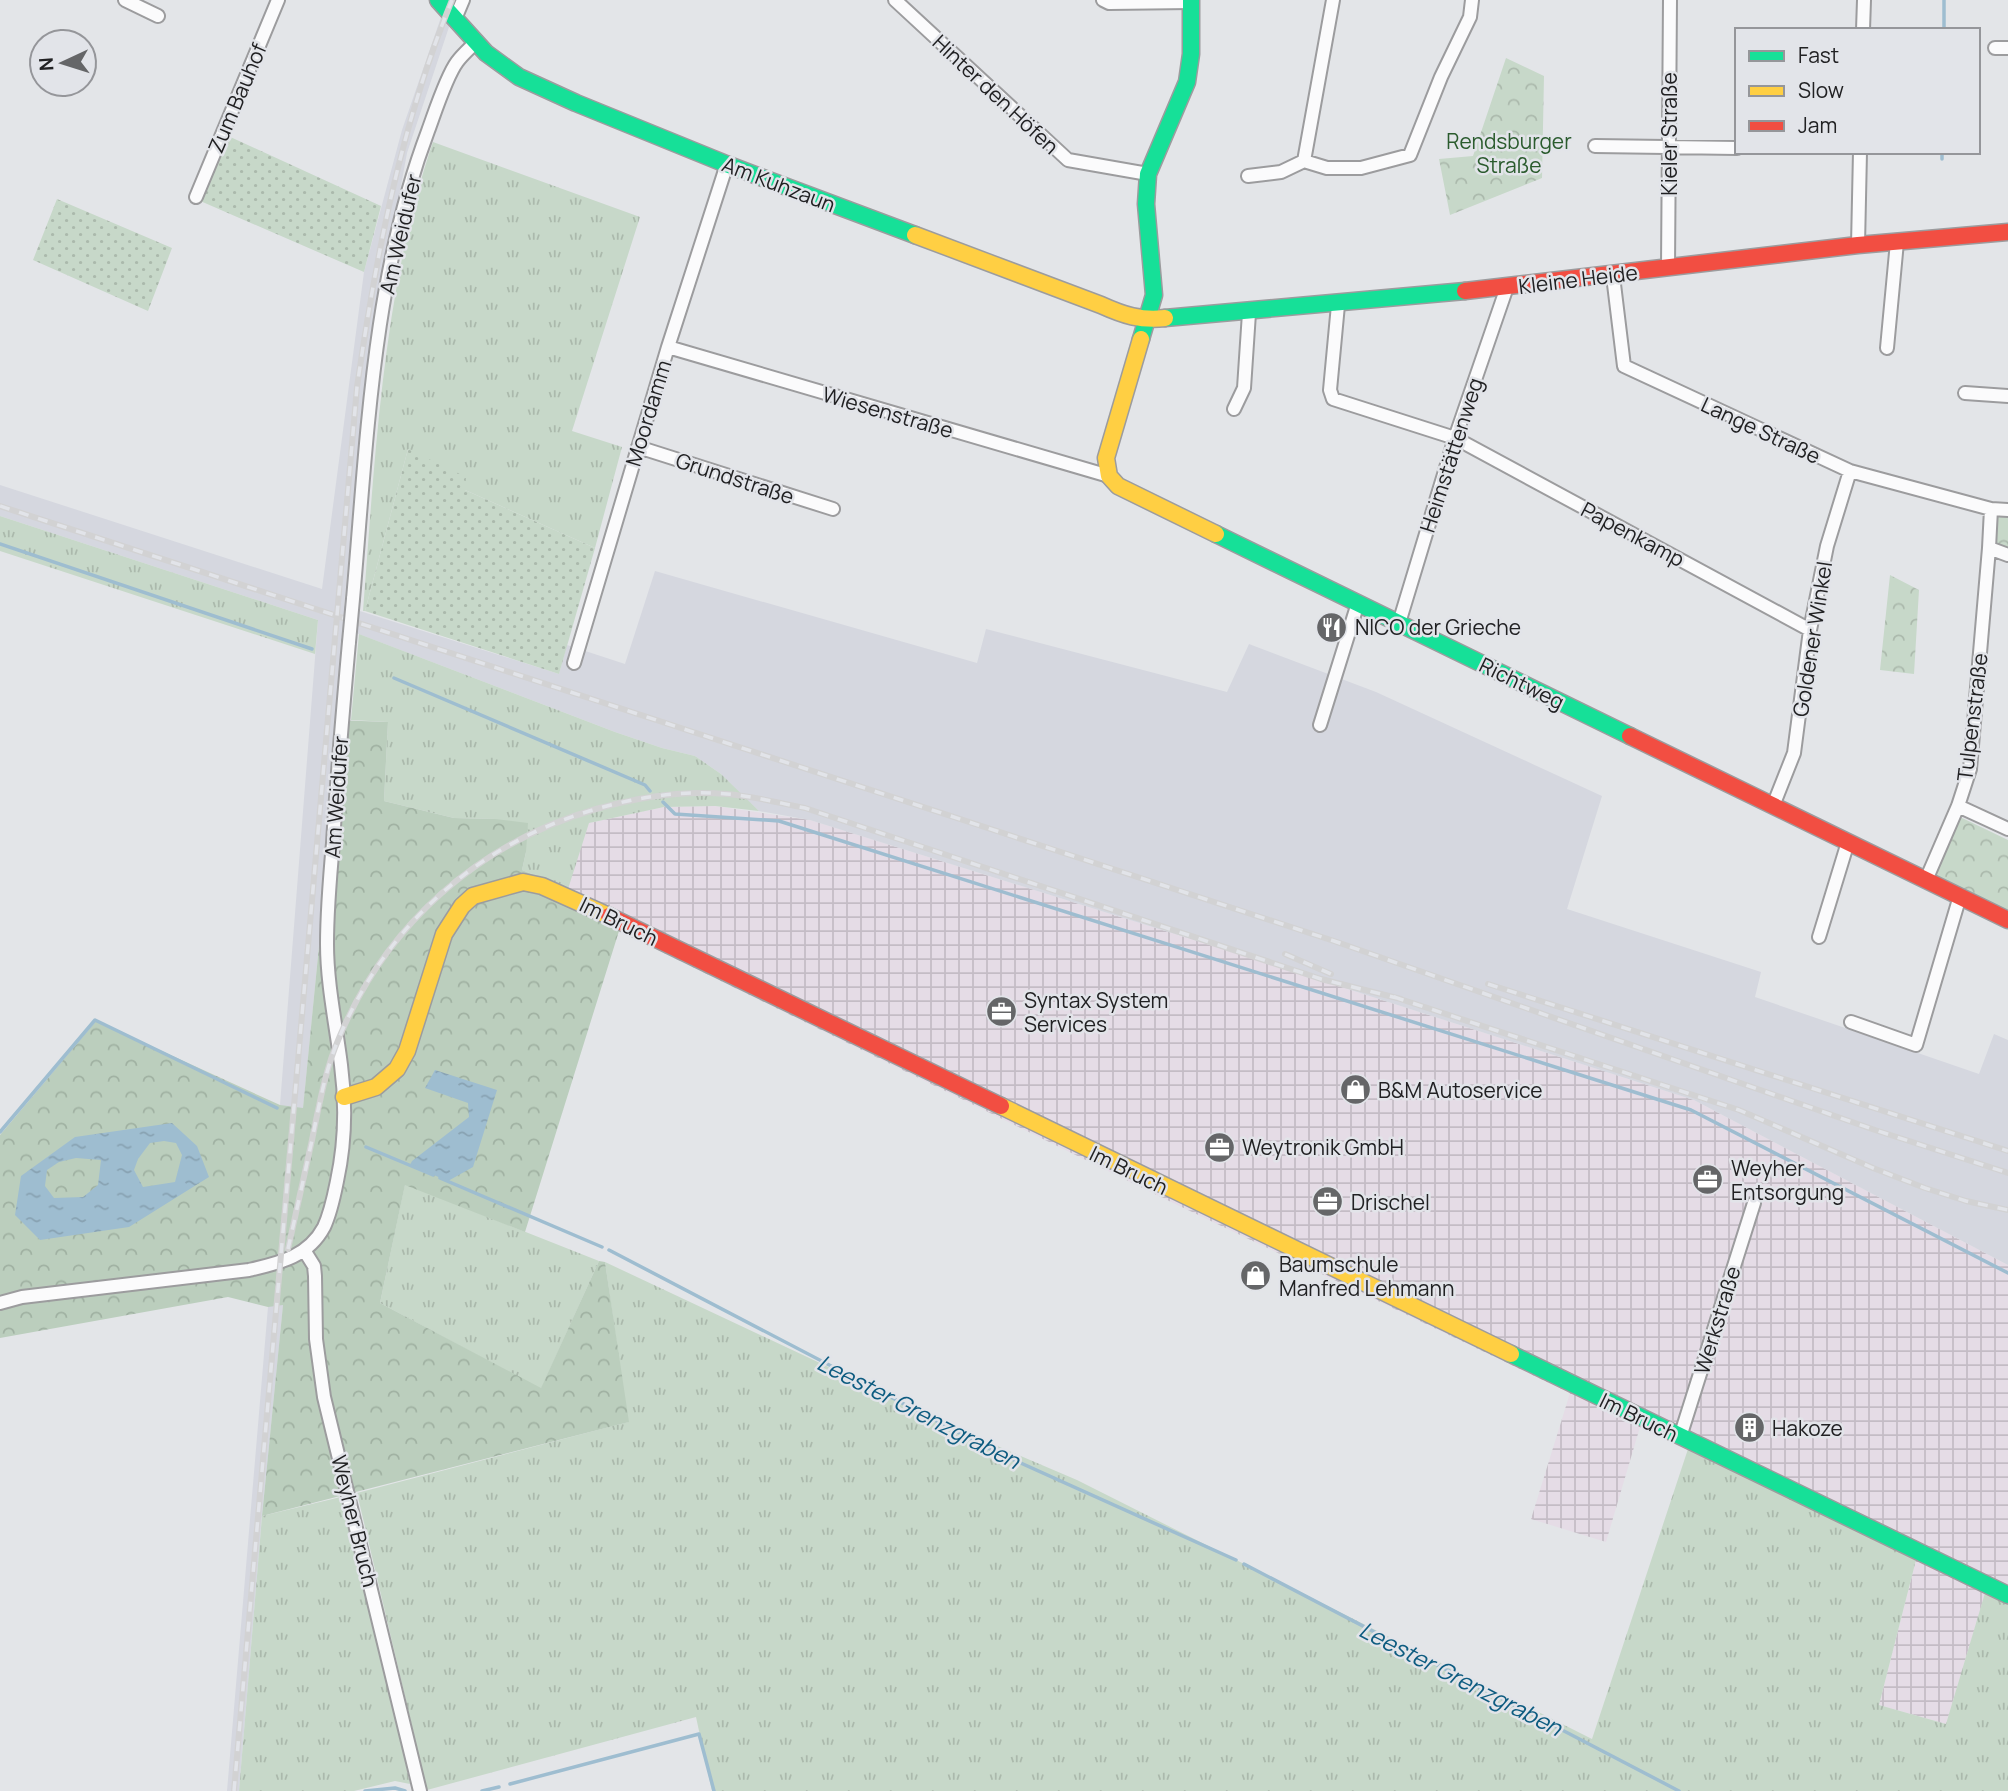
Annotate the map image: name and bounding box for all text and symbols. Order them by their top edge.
north arrow [28,28,98,98]
street label: Hinter den Höfen [927,28,1065,160]
legend [1735,28,1980,154]
street label: Zum Bauhof [201,38,273,157]
text: Fast [1798,41,1839,69]
text: N [33,56,59,72]
street label: Kieler Straße [1655,72,1683,196]
text: Slow [1798,76,1844,104]
text: Jam [1798,111,1837,139]
park label: Rendsburger Straße [1446,127,1572,179]
street label: Am Kuhzaun [718,150,840,218]
street label: Am Weidufer [373,171,428,297]
street label: Kleine Heide [1517,258,1639,300]
street label: Moordamm [619,357,677,469]
street label: Heimstättenweg [1413,374,1489,536]
street label: Wiesenstraße [819,380,957,444]
street label: Lange Straße [1697,390,1825,470]
street label: Grundstraße [672,446,798,510]
street label: Papenkamp [1577,495,1689,573]
street label: Goldener Winkel [1786,559,1838,719]
restaurant icon: NICO der Grieche [1315,610,1349,644]
place label: NICO der Grieche [1355,613,1521,641]
street label: Richtweg [1475,650,1569,716]
street label: Tulpenstraße [1950,651,1994,783]
street label: Am Weidufer [318,734,354,859]
street label: Im Bruch [575,890,663,952]
place label: Syntax System Services [1024,986,1168,1038]
office icon: Syntax System Services [984,995,1018,1029]
shop icon: B&M Autoservice [1338,1073,1372,1107]
place label: B&M Autoservice [1378,1076,1543,1104]
office icon: Weytronik GmbH [1202,1130,1236,1164]
place label: Weytronik GmbH [1242,1133,1404,1161]
street label: Im Bruch [1085,1139,1173,1201]
place label: Weyher Entsorgung [1731,1154,1844,1206]
office icon: Weyher Entsorgung [1691,1163,1725,1197]
office icon: Drischel [1311,1185,1345,1219]
place label: Drischel [1351,1188,1430,1216]
place label: Baumschule Manfred Lehmann [1279,1250,1454,1302]
shop icon: Baumschule Manfred Lehmann [1239,1259,1273,1293]
street label: Werkstraße [1687,1263,1747,1377]
water label: Leester Grenzgraben [812,1346,1027,1477]
street label: Im Bruch [1595,1386,1683,1448]
building icon: Hakoze [1732,1411,1766,1445]
place label: Hakoze [1772,1414,1843,1442]
street label: Weyher Bruch [325,1452,385,1590]
water label: Leester Grenzgraben [1354,1613,1569,1744]

